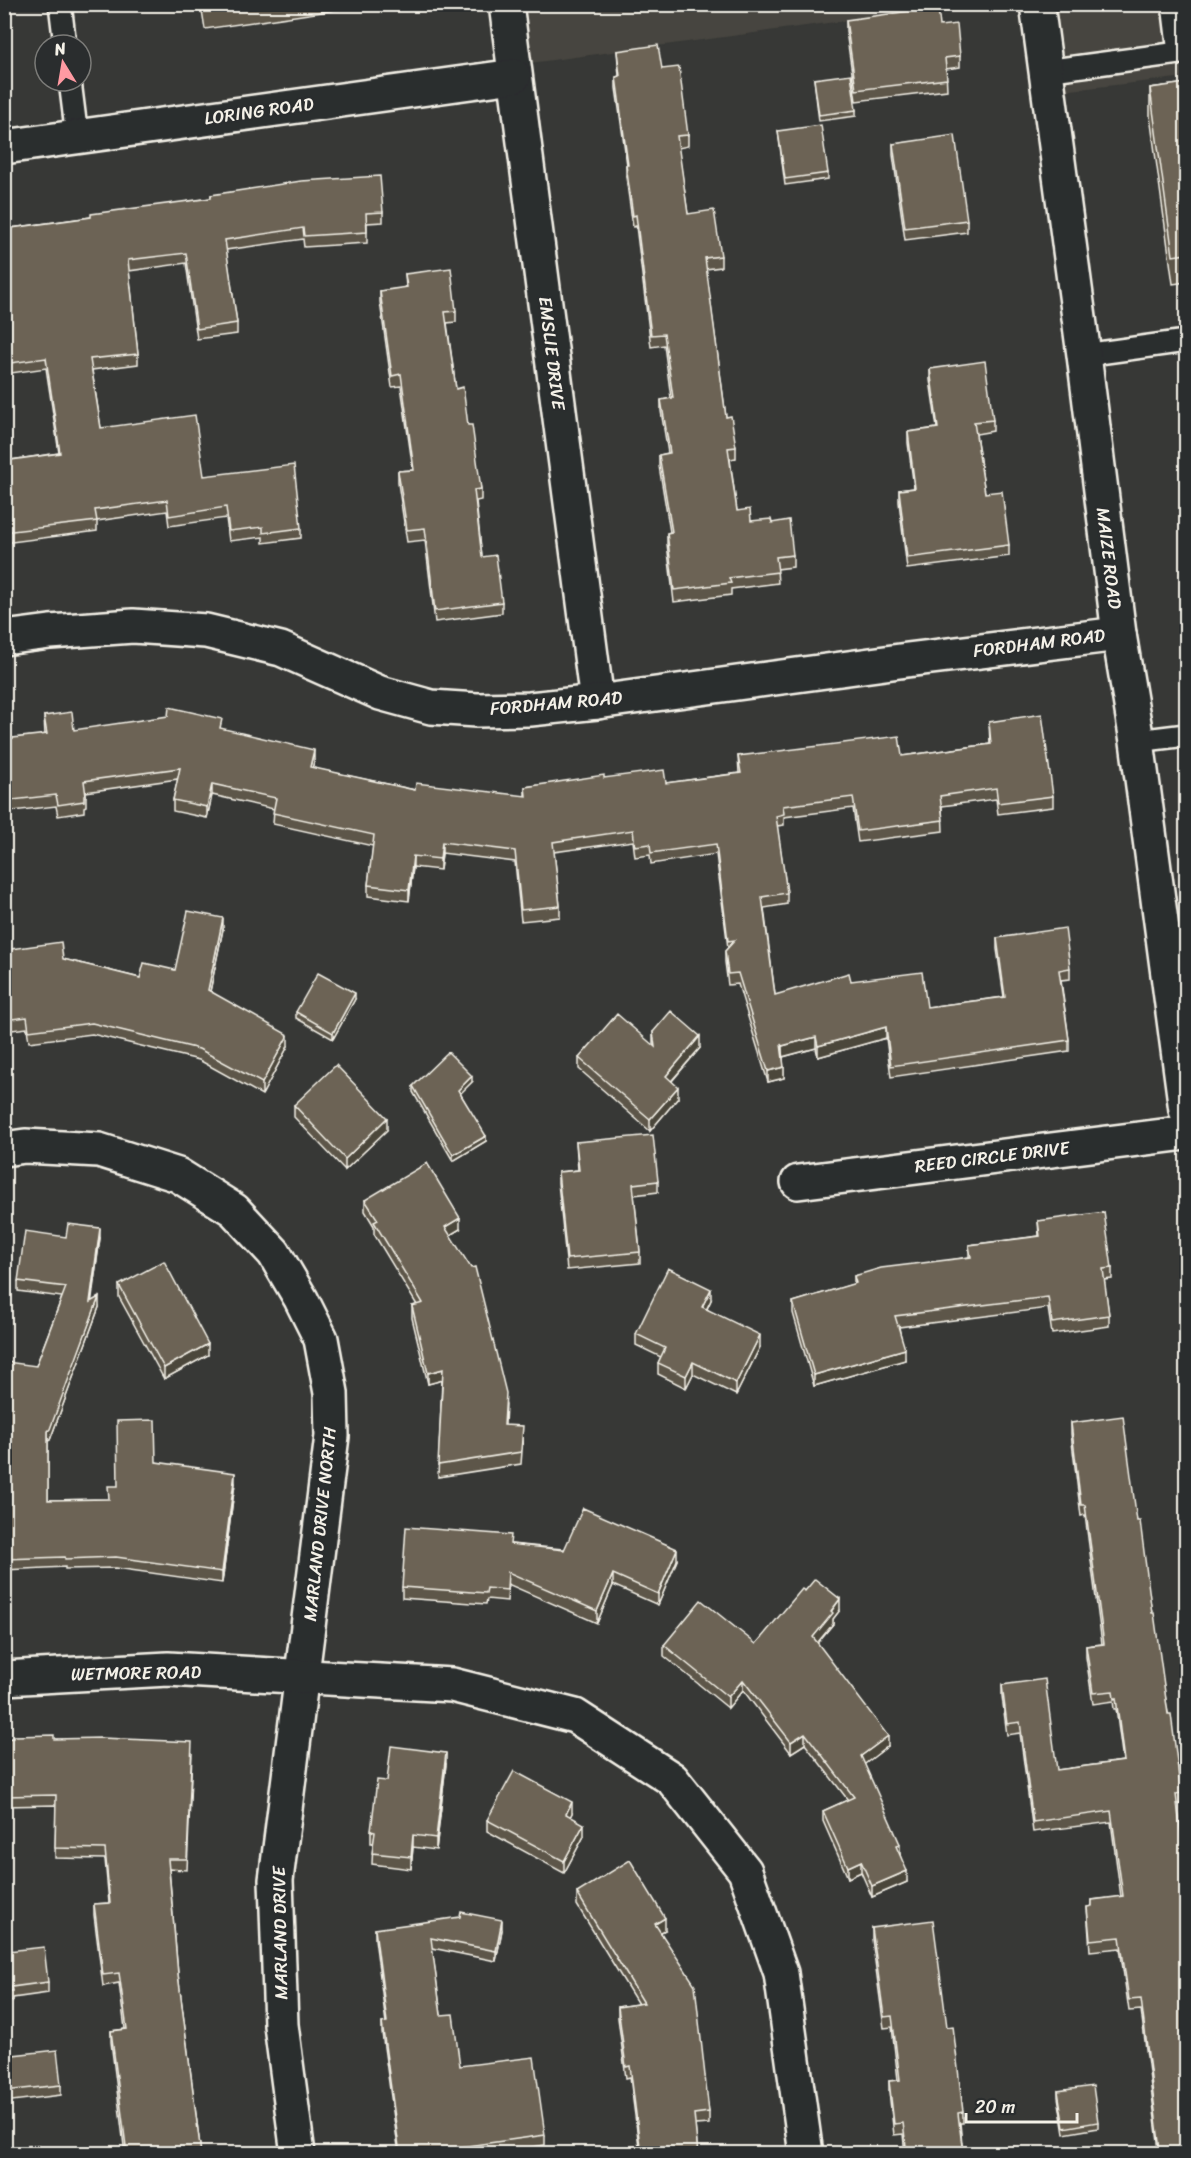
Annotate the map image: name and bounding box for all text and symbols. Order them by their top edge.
north arrow [33,33,93,93]
text: N [51,33,69,64]
street label: LORING ROAD [202,87,316,135]
street label: EMSLIE DRIVE [529,294,575,413]
street label: MAIZE ROAD [1087,505,1131,611]
street label: FORDHAM ROAD [971,619,1107,667]
street label: FORDHAM ROAD [489,681,624,725]
street label: REED CIRCLE DRIVE [913,1132,1072,1182]
street label: MARLAND DRIVE NORTH [294,1425,346,1623]
street label: WETMORE ROAD [71,1656,202,1690]
street label: MARLAND DRIVE [263,1865,297,2000]
scale bar [966,2086,1077,2124]
text: 20 m [975,2091,1015,2123]

